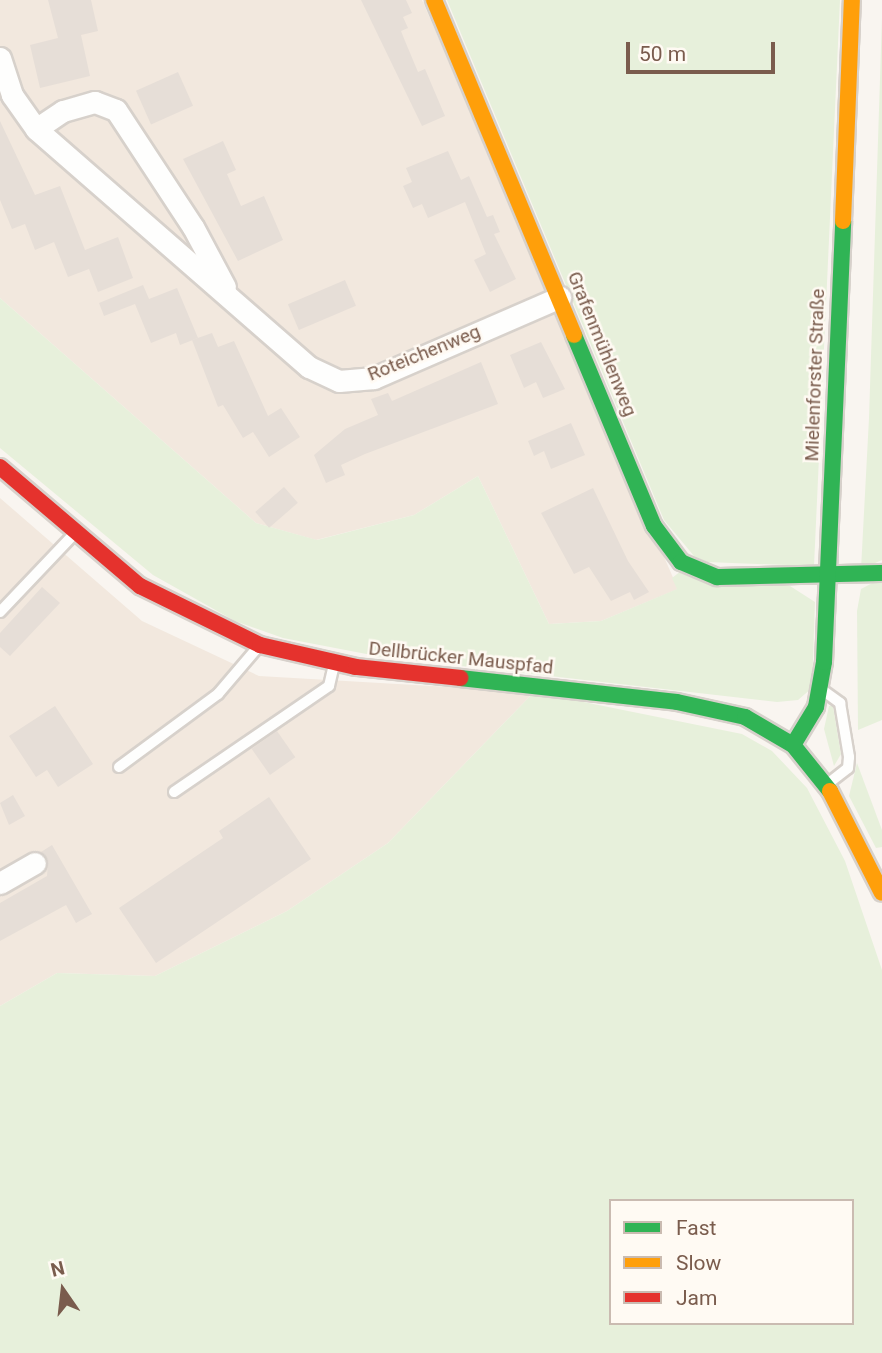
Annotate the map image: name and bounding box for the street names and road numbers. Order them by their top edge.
street label: Grafenmühlenweg [563,268,641,420]
street label: Mielenforster Straße [801,288,829,462]
street label: Roteichenweg [364,320,484,386]
street label: Dellbrücker Mauspfad [368,637,554,679]

